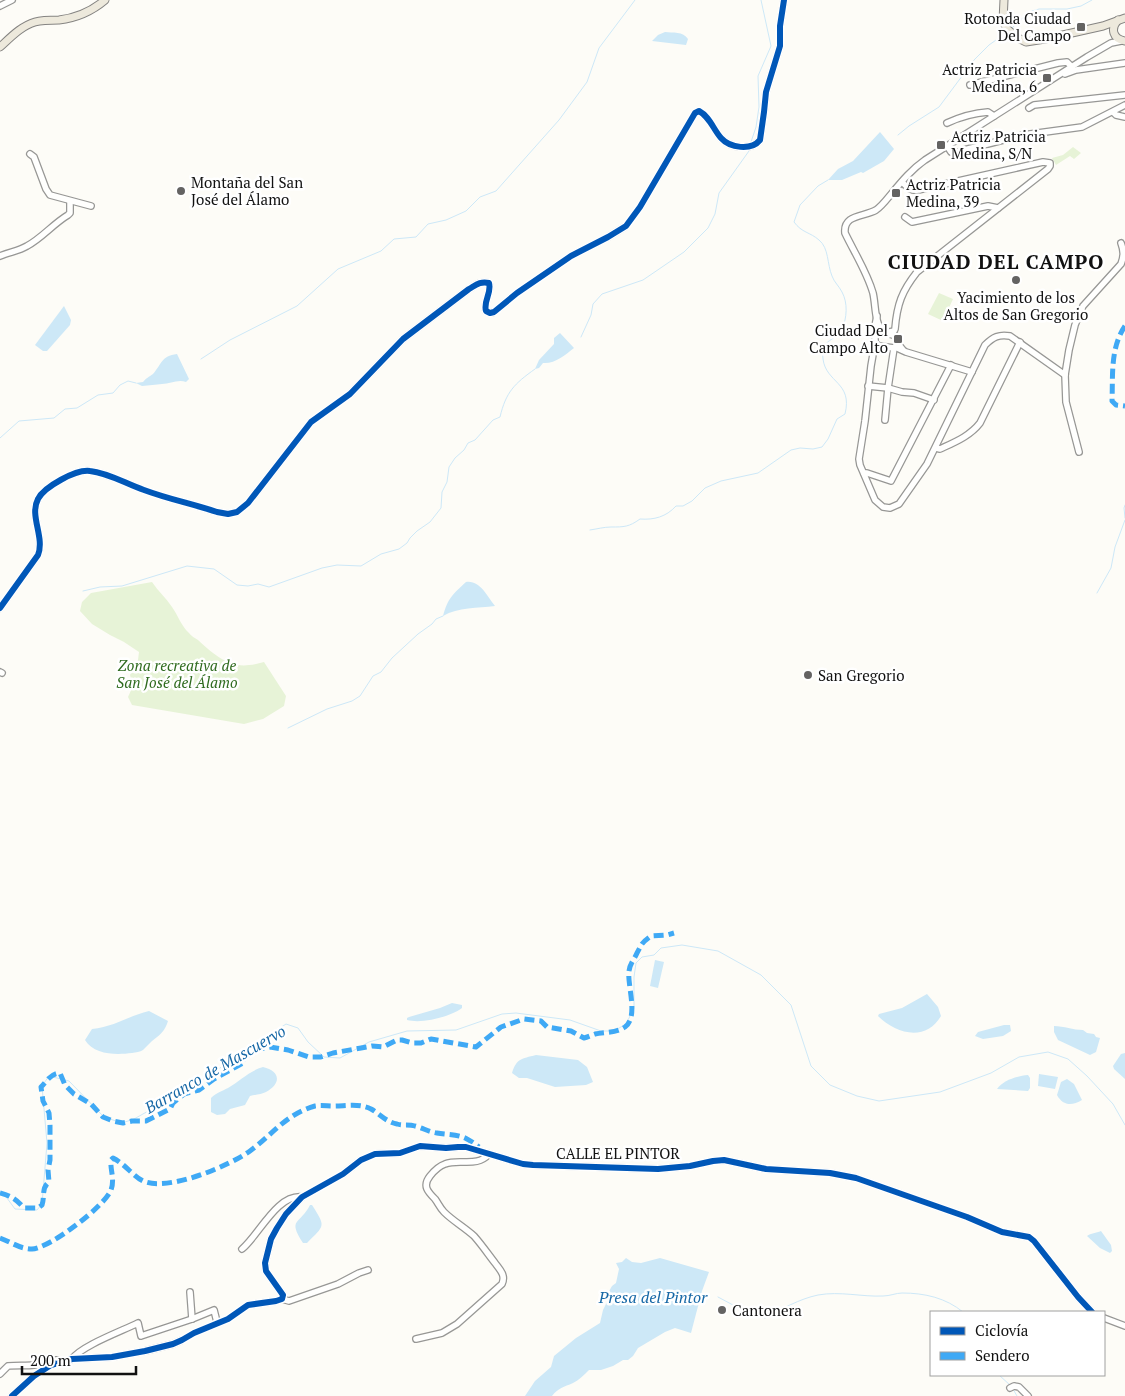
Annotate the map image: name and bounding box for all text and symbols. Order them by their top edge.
place label: Rotonda Ciudad Del Campo [964,8,1071,45]
marker: Rotonda Ciudad Del Campo [1075,21,1087,33]
place label: Actriz Patricia Medina, 6 [942,59,1037,96]
marker: Actriz Patricia Medina, 6 [1041,72,1053,84]
place label: Actriz Patricia Medina, S/N [951,126,1046,163]
marker: Actriz Patricia Medina, S/N [935,139,947,151]
place label: Montaña del San José del Álamo [191,172,303,209]
place label: Actriz Patricia Medina, 39 [906,174,1001,211]
marker: Montaña del San José del Álamo [175,185,187,197]
marker: Actriz Patricia Medina, 39 [890,187,902,199]
district label: CIUDAD DEL CAMPO [888,248,1104,275]
marker: Yacimiento de los Altos de San Gregorio [1010,274,1022,286]
place label: Yacimiento de los Altos de San Gregorio [944,287,1088,324]
place label: Ciudad Del Campo Alto [809,320,888,357]
marker: Ciudad Del Campo Alto [892,333,904,345]
park label: Zona recreativa de San José del Álamo [116,655,238,692]
place label: San Gregorio [818,665,905,685]
marker: San Gregorio [802,669,814,681]
water label: Barranco de Mascuervo [140,1020,290,1119]
street label: CALLE EL PINTOR [556,1143,680,1163]
water label: Presa del Pintor [598,1286,708,1308]
place label: Cantonera [732,1300,802,1320]
marker: Cantonera [716,1304,728,1316]
legend [930,1311,1105,1376]
text: Ciclovía [975,1320,1029,1340]
scale bar [22,1344,136,1376]
text: Sendero [975,1345,1029,1365]
text: 200 m [30,1350,71,1370]

